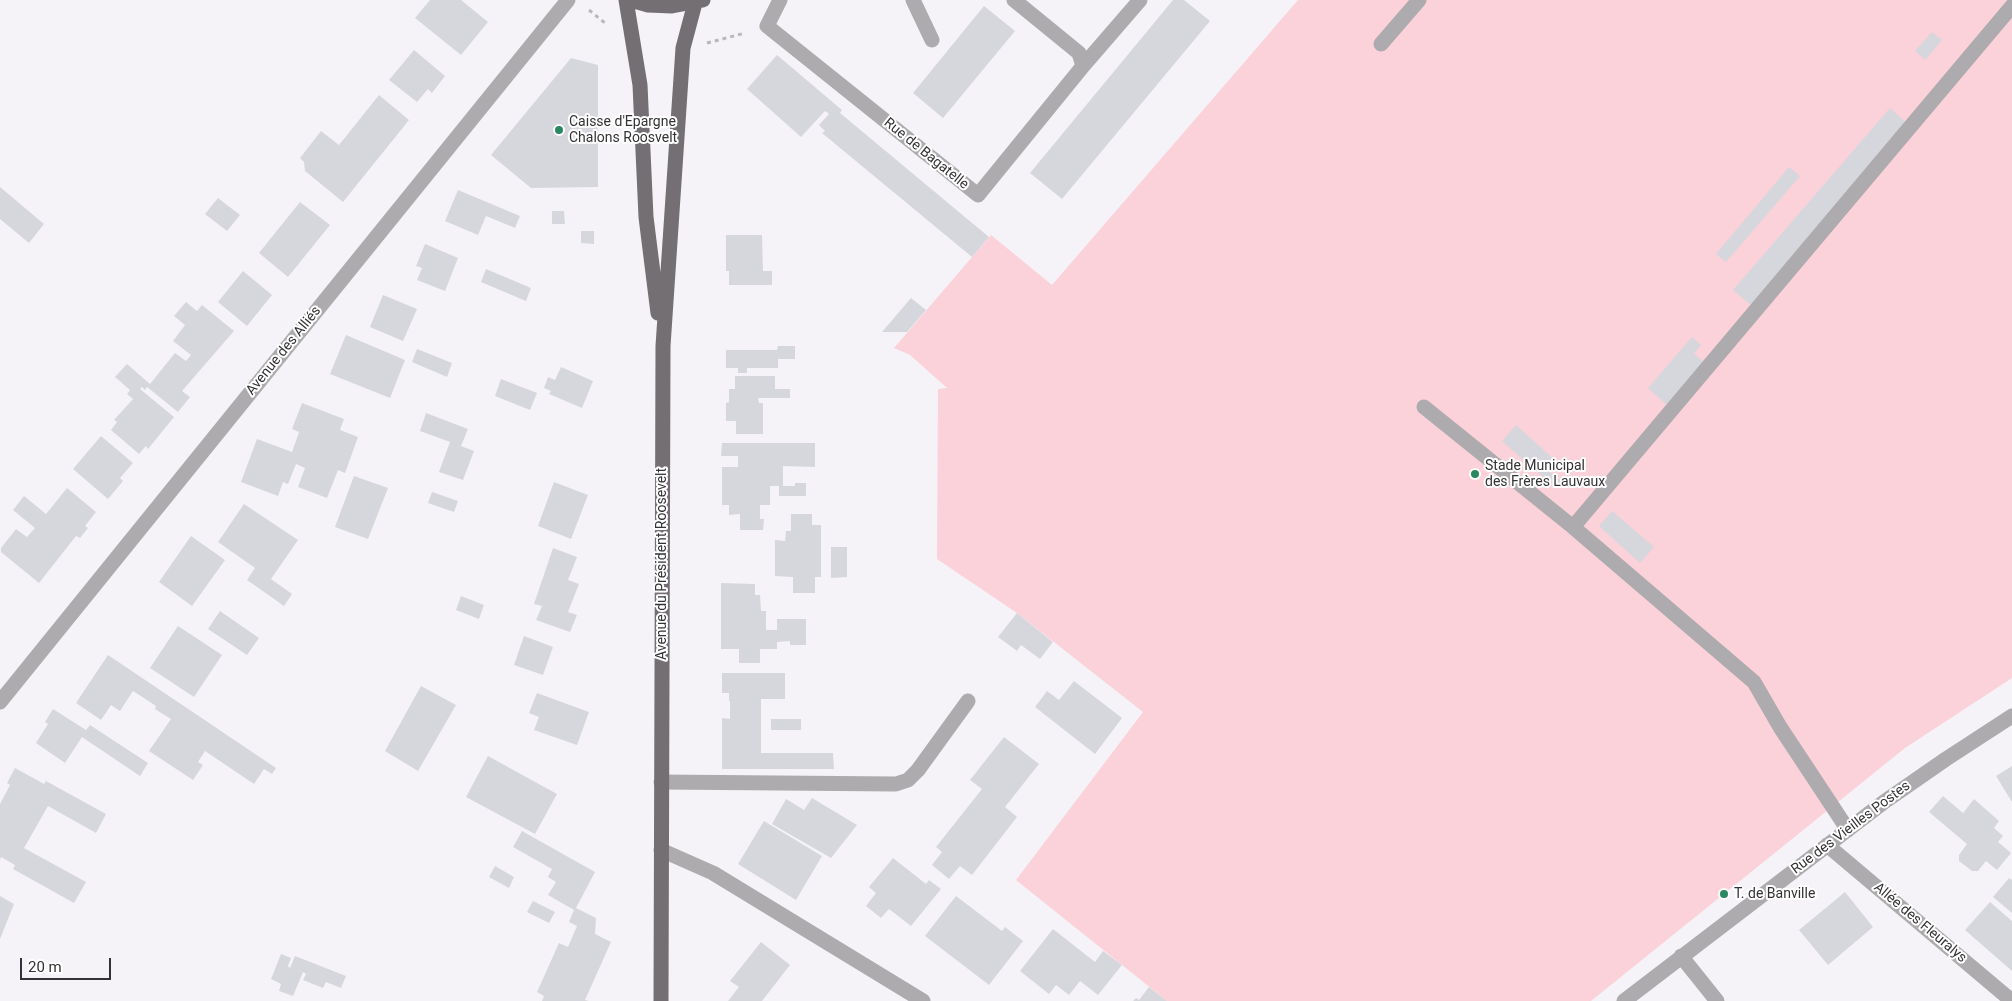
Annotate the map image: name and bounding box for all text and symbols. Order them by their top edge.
place label: Caisse d'Epargne Chalons Roosvelt [569,114,677,146]
street label: Rue de Bagatelle [880,115,972,193]
marker: Caisse d'Epargne Chalons Roosvelt [553,124,565,136]
street label: Avenue des Alliés [243,303,325,399]
place label: Stade Municipal des Frères Lauvaux [1485,458,1605,491]
street label: Avenue du Président Roosevelt [654,468,670,660]
marker: Stade Municipal des Frères Lauvaux [1469,468,1481,480]
street label: Rue des Vieilles Postes [1788,778,1914,878]
street label: Allée des Fleuralys [1870,879,1970,967]
place label: T. de Banville [1734,886,1815,902]
marker: T. de Banville [1718,888,1730,900]
scale bar [22,948,114,980]
text: 20 m [28,958,62,976]

